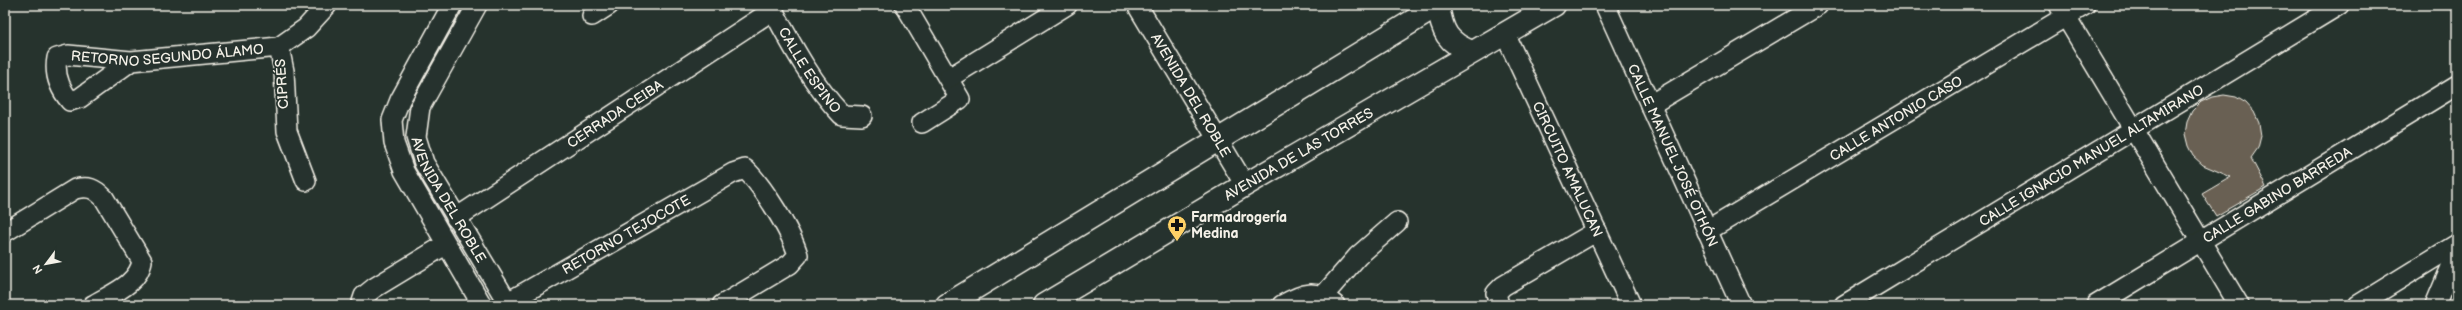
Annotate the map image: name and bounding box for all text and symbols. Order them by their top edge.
street label: CALLE ESPINO [775,24,845,117]
street label: AVENIDA DEL ROBLE [1147,30,1235,160]
street label: RETORNO SEGUNDO ÁLAMO [70,40,265,70]
street label: CIPRÉS [271,58,292,110]
street label: CALLE MANUEL JOSÉ OTHÓN [1624,61,1722,249]
street label: CALLE ANTONIO CASO [1826,72,1966,164]
street label: CERRADA CEIBA [564,76,667,151]
street label: CALLE IGNACIO MANUEL ALTAMIRANO [1976,80,2207,230]
street label: CIRCUITO AMALUCAN [1529,99,1607,240]
street label: AVENIDA DE LAS TORRES [1221,104,1376,204]
street label: AVENIDA DEL ROBLE [408,135,490,265]
street label: CALLE GABINO BARREDA [2200,143,2355,246]
street label: RETORNO TEJOCOTE [559,191,693,278]
place label: Farmadrogería Medina [1191,209,1287,242]
pharmacy icon: Farmadrogería Medina [1166,214,1188,242]
north arrow [26,244,66,284]
text: N [30,262,46,276]

